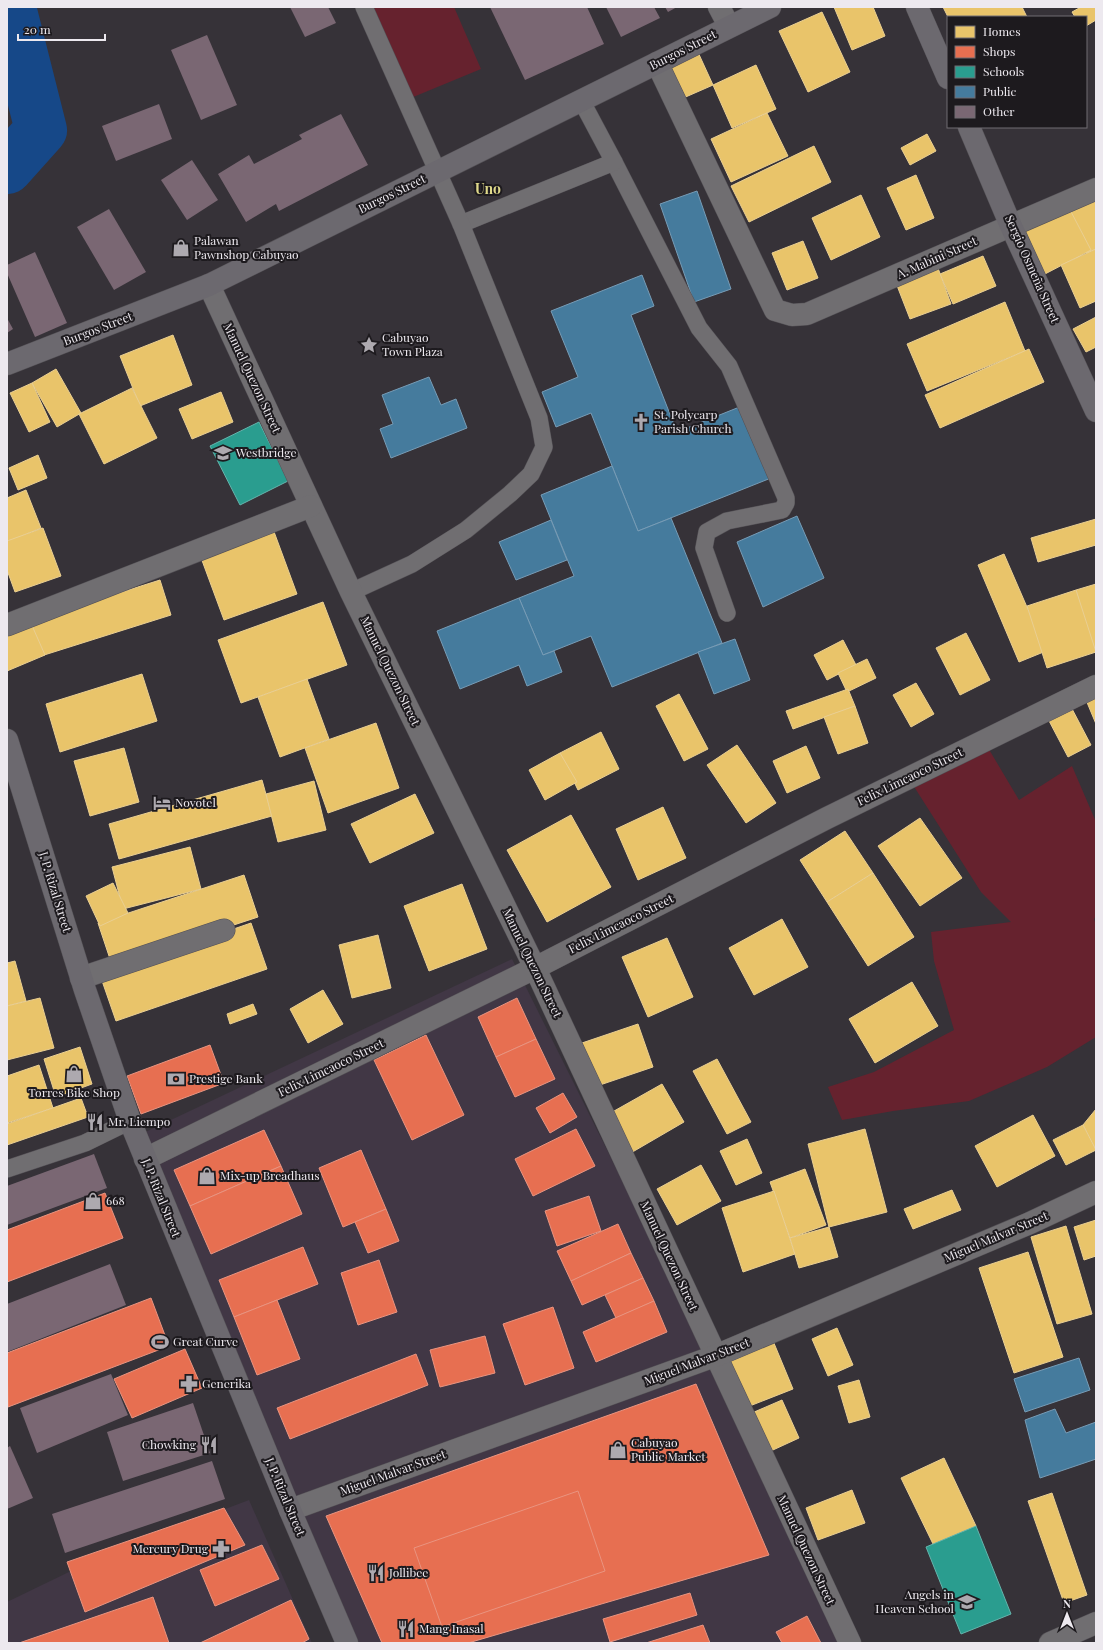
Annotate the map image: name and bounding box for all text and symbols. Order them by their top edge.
scale bar [18,16,105,42]
legend [947,16,1087,128]
text: 20 m [24,21,51,37]
text: Homes [983,23,1021,39]
street label: Burgos Street [646,25,719,73]
text: Shops [983,43,1015,59]
text: Schools [983,63,1024,79]
text: Public [983,83,1017,99]
text: Other [983,103,1015,119]
street label: Burgos Street [355,170,429,216]
district label: Uno [475,179,501,198]
street label: Sergio Osmeña Street [1002,212,1064,326]
place label: Palawan Pawnshop Cabuyao [194,232,299,262]
street label: A. Mabini Street [893,232,980,282]
shop icon: Palawan Pawnshop Cabuyao [171,238,191,258]
street label: Burgos Street [61,307,135,349]
street label: Manuel Quezon Street [220,320,286,436]
place label: Cabuyao Town Plaza [382,329,443,359]
place icon: Cabuyao Town Plaza [359,335,379,355]
place label: St. Polycarp Parish Church [654,406,731,436]
church icon: St. Polycarp Parish Church [631,412,651,432]
school or university icon: Westbridge [213,443,233,463]
place label: Westbridge [235,444,297,460]
street label: Manuel Quezon Street [357,613,425,728]
street label: Felix Limcaoco Street [854,743,966,809]
hotel icon: Novotel [152,793,172,813]
place label: Novotel [175,794,216,810]
street label: J. P. Rizal Street [36,848,76,935]
street label: Felix Limcaoco Street [565,889,676,957]
street label: Manuel Quezon Street [499,905,567,1020]
street label: Felix Limcaoco Street [275,1034,387,1100]
shop icon: Torres Bike Shop [64,1064,84,1084]
bank icon: Prestige Bank [166,1069,186,1089]
place label: Prestige Bank [189,1070,263,1086]
place label: Torres Bike Shop [28,1084,120,1100]
restaurant icon: Mr. Liempo [85,1112,105,1132]
place label: Mr. Liempo [108,1113,171,1129]
street label: J. P. Rizal Street [138,1155,185,1240]
shop icon: Mix-up Breadhaus [197,1166,217,1186]
place label: Mix-up Breadhaus [220,1167,320,1183]
shop icon: 668 [83,1191,103,1211]
place label: 668 [106,1192,125,1208]
street label: Manuel Quezon Street [637,1198,703,1314]
street label: Miguel Malvar Street [941,1207,1051,1265]
sports icon: Great Curve [150,1332,170,1352]
place label: Great Curve [173,1333,238,1349]
street label: Miguel Malvar Street [642,1333,752,1389]
pharmacy icon: Generika [179,1374,199,1394]
place label: Generika [202,1375,251,1391]
place label: Cabuyao Public Market [631,1434,706,1464]
restaurant icon: Chowking [199,1435,219,1455]
place label: Chowking [142,1436,197,1452]
shop icon: Cabuyao Public Market [608,1440,628,1460]
street label: Miguel Malvar Street [337,1445,449,1499]
street label: J. P. Rizal Street [262,1454,310,1539]
street label: Manuel Quezon Street [774,1492,840,1608]
pharmacy icon: Mercury Drug [211,1539,231,1559]
place label: Mercury Drug [132,1540,209,1556]
restaurant icon: Jollibee [366,1563,386,1583]
place label: Jollibee [388,1564,428,1580]
place label: Angels in Heaven School [875,1586,955,1616]
school or university icon: Angels in Heaven School [957,1592,977,1612]
north arrow [1047,1594,1087,1634]
text: N [1063,1596,1071,1611]
restaurant icon: Mang Inasal [396,1619,416,1639]
place label: Mang Inasal [419,1620,484,1636]

